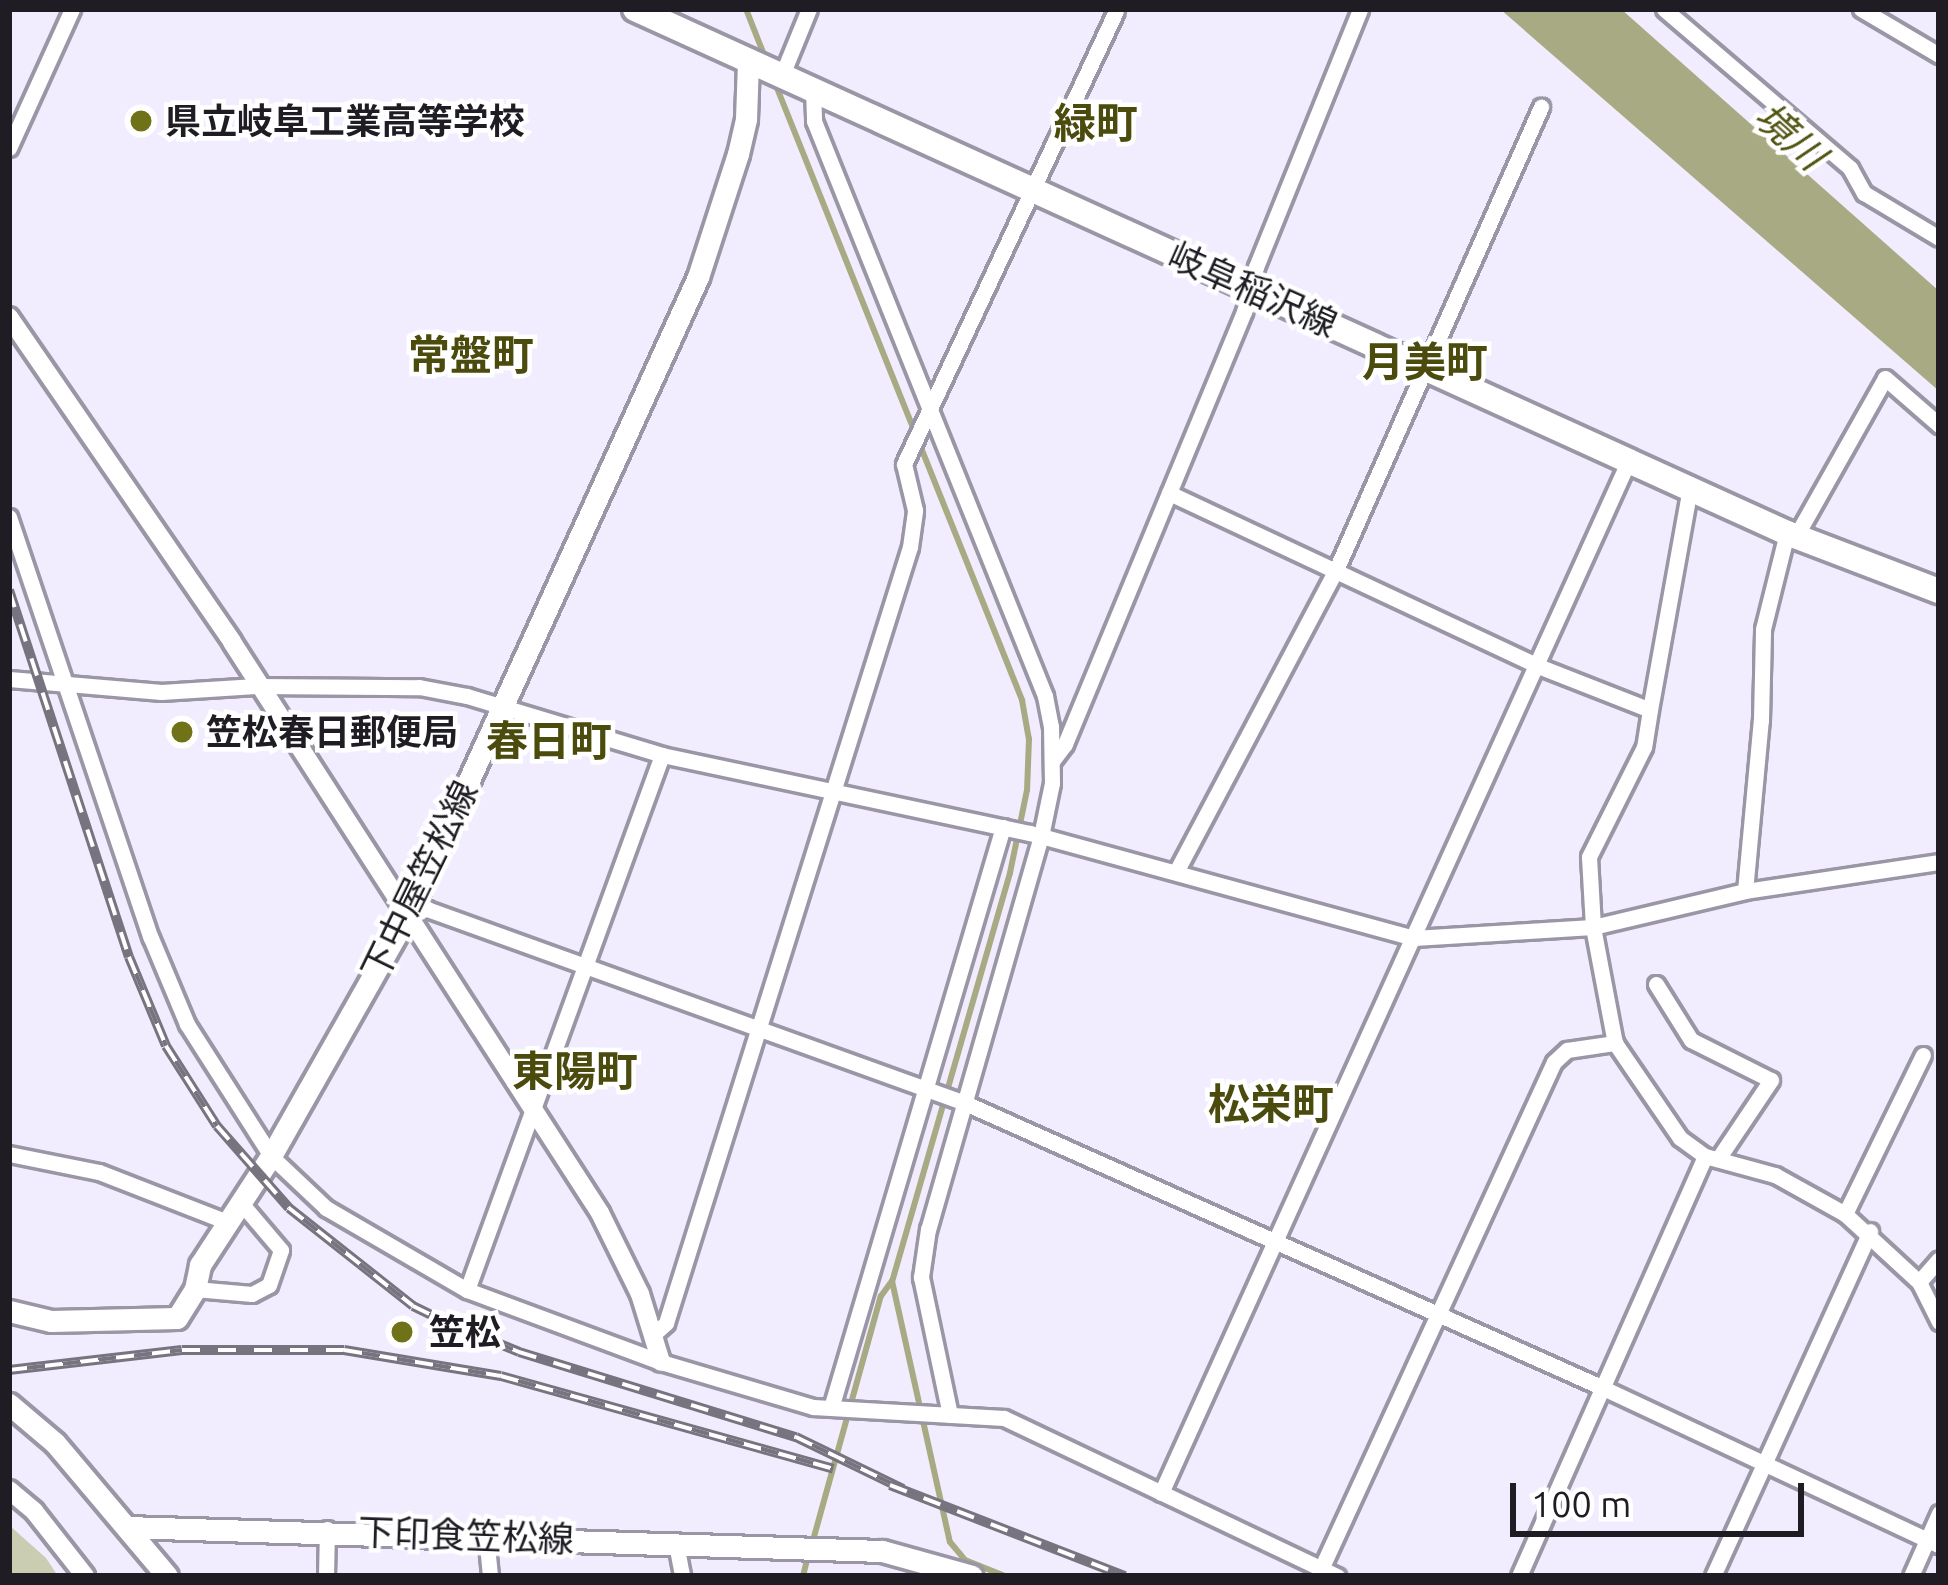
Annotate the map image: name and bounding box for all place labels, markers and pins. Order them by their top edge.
place label: 県立岐阜工業高等学校 [165,99,525,143]
marker: 県立岐阜工業高等学校 [128,108,154,134]
place label: 笠松春日郵便局 [206,710,458,754]
marker: 笠松春日郵便局 [169,719,195,745]
place label: 笠松 [429,1310,501,1354]
marker: 笠松 [386,1316,418,1348]

